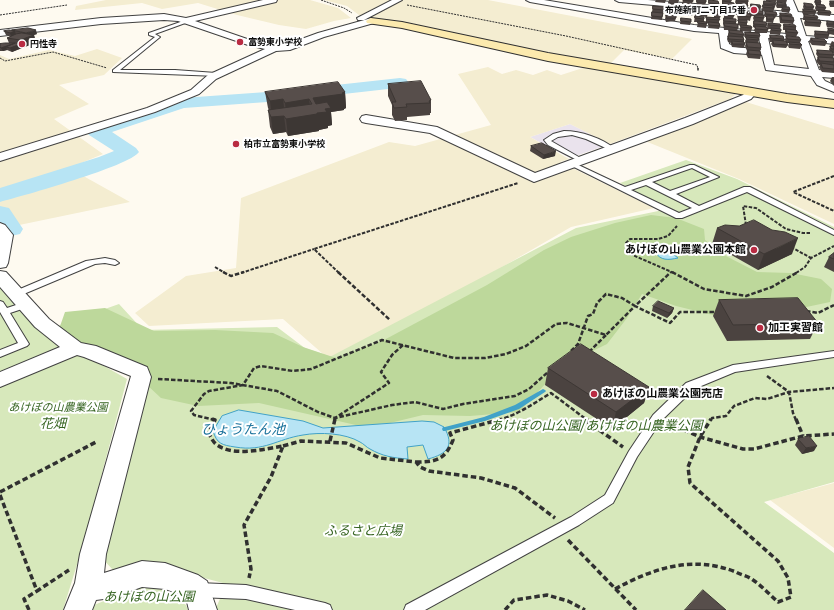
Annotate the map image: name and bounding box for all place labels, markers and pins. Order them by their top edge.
place label: 布施新町二丁目15番 [665,5,746,15]
marker: 布施新町二丁目15番 [749,5,759,15]
marker: 富勢東小学校 [235,37,245,47]
place label: 富勢東小学校 [248,37,302,47]
marker: 円性寺 [17,39,27,49]
place label: 円性寺 [30,39,57,49]
marker: 柏市立富勢東小学校 [231,139,241,149]
place label: 柏市立富勢東小学校 [244,139,325,149]
place label: あけぼの山農業公園本館 [625,243,746,257]
marker: あけぼの山農業公園本館 [749,245,759,255]
place label: 加工実習館 [768,321,823,335]
marker: 加工実習館 [755,323,765,333]
place label: あけぼの山農業公園売店 [602,387,723,401]
marker: あけぼの山農業公園売店 [589,389,599,399]

